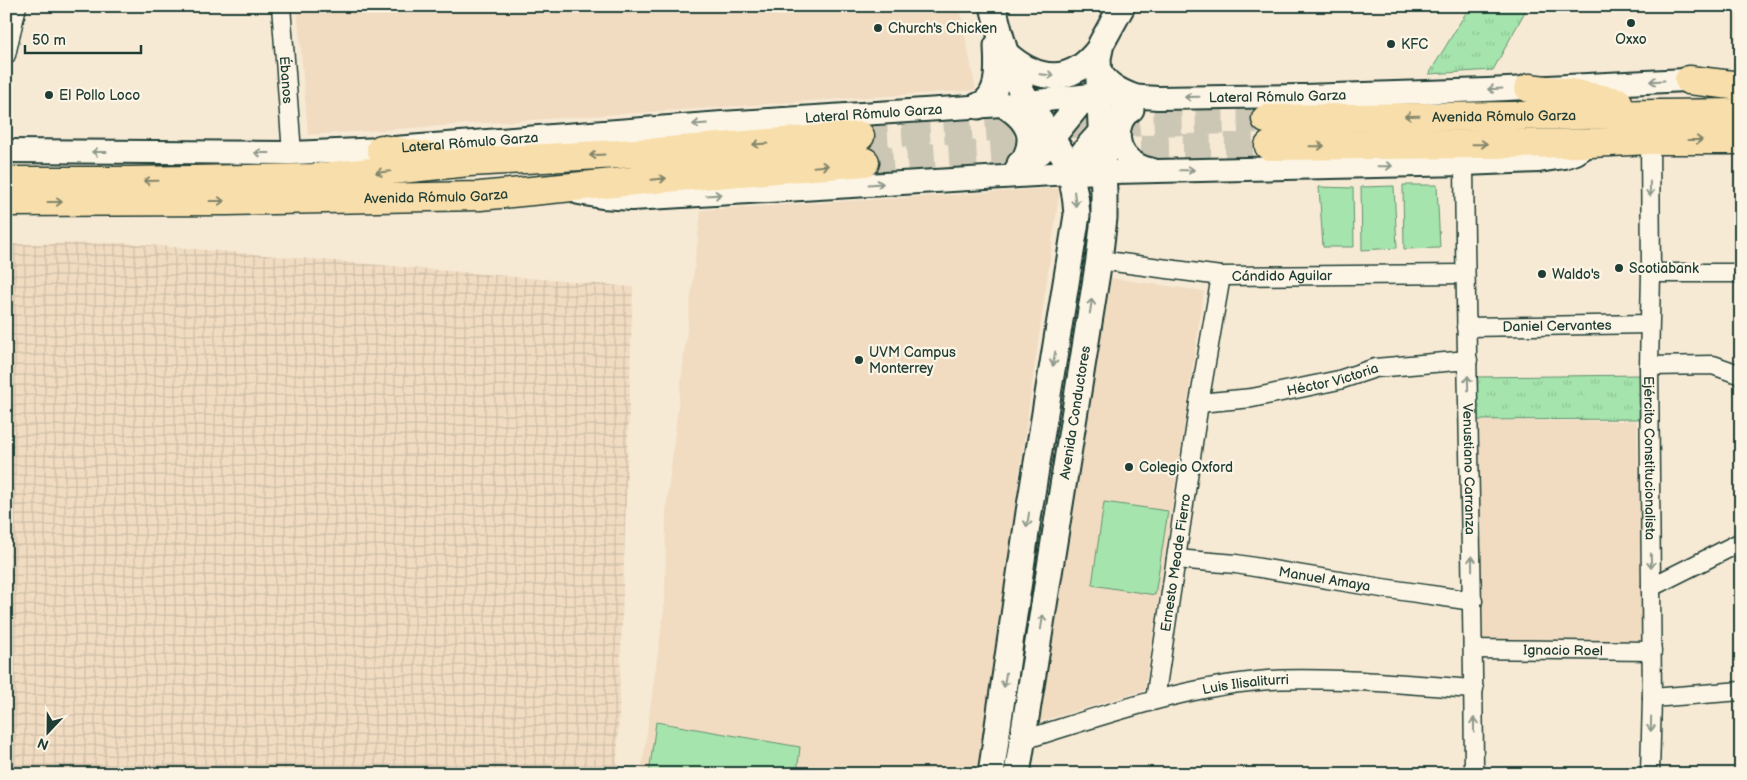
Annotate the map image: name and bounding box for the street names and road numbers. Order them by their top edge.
street label: Ébanos [276,55,297,104]
street label: Lateral Rómulo Garza [1209,86,1347,106]
street label: Lateral Rómulo Garza [804,100,943,126]
street label: Avenida Rómulo Garza [1432,107,1576,125]
street label: Lateral Rómulo Garza [400,129,539,156]
street label: Avenida Rómulo Garza [364,185,509,207]
street label: Cándido Aguilar [1232,267,1333,284]
street label: Daniel Cervantes [1502,316,1612,335]
street label: Avenida Conductores [1056,344,1094,481]
street label: Héctor Victoria [1285,359,1381,399]
street label: Ejército Constitucionalista [1641,376,1659,540]
street label: Venustiano Carranza [1460,403,1479,535]
street label: Ernesto Meade Fierro [1157,492,1194,633]
street label: Manuel Amaya [1277,563,1372,594]
street label: Ignacio Roel [1523,641,1603,659]
street label: Luis Ilisaliturri [1201,671,1289,698]

